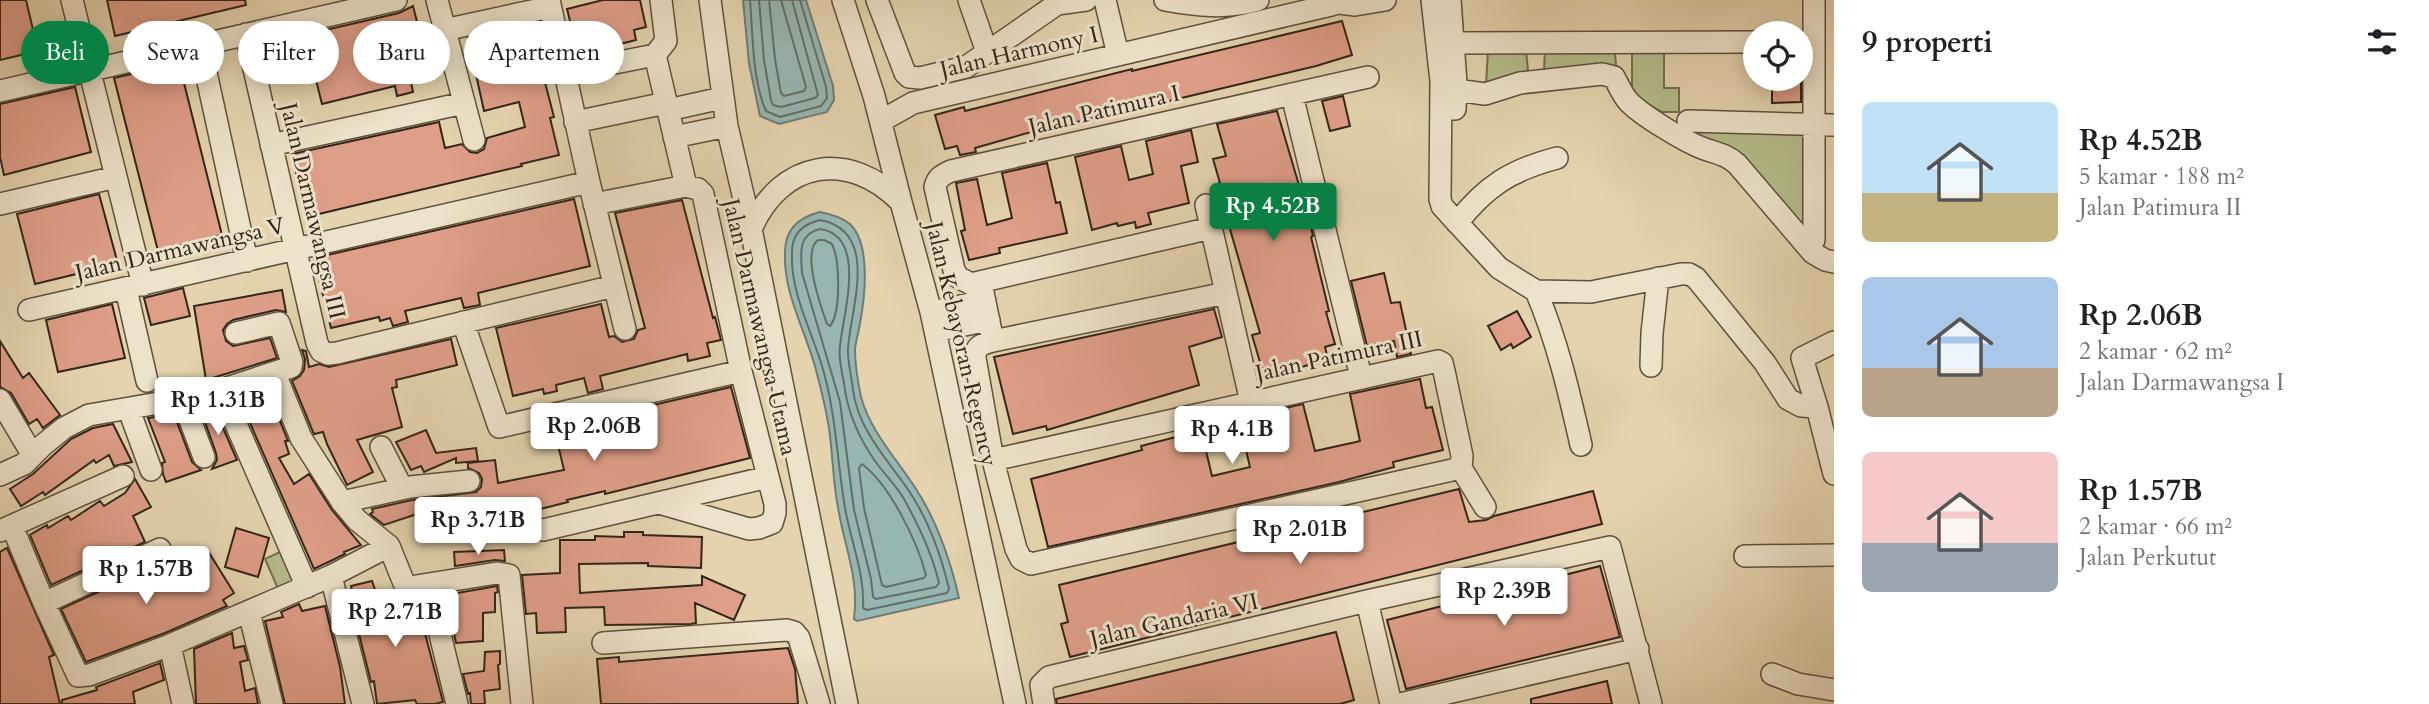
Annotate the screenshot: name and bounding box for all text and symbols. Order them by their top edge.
street label: Jalan Harmony I [934,19,1101,86]
chip: Beli [21,21,109,84]
chip: Sewa [123,21,224,84]
chip: Filter [238,21,339,84]
chip: Baru [353,21,450,84]
chip: Apartemen [464,21,624,84]
map controls [1743,21,1813,91]
button: locate [1743,21,1813,91]
text: 9 properti [1862,22,1993,63]
icon: filters [2363,23,2401,61]
street label: Jalan Patimura I [1022,78,1183,143]
street label: Jalan Darmawangsa III [272,97,353,322]
text: Rp 4.52B [2079,120,2203,161]
icon: home [1918,130,2002,214]
text: 5 kamar · 188 m² [2079,161,2244,192]
pin: Rp 4.52B [1201,184,1345,243]
text: Rp 4.52B [1226,190,1320,221]
text: Jalan Patimura II [2079,192,2241,223]
street label: Jalan Darmawangsa Utama [715,193,805,459]
street label: Jalan Darmawangsa V [69,210,288,289]
street label: Jalan Kebayoran Regency [918,216,1005,469]
text: Rp 2.06B [2079,295,2203,336]
icon: home [1918,305,2002,389]
street label: Jalan Patimura III [1250,323,1425,389]
text: 2 kamar · 62 m² [2079,336,2232,367]
text: Jalan Darmawangsa I [2079,367,2284,398]
pin: Rp 1.31B [146,378,290,437]
text: Rp 1.31B [171,384,265,415]
pin: Rp 2.06B [522,404,666,463]
pin: Rp 4.1B [1167,406,1297,466]
text: Rp 2.06B [547,410,641,441]
text: Rp 4.1B [1190,413,1274,444]
text: Rp 1.57B [2079,470,2203,511]
icon: home [1918,480,2002,564]
pin: Rp 3.71B [406,498,550,557]
text: Rp 3.71B [431,504,525,535]
pin: Rp 2.01B [1228,506,1372,566]
text: 2 kamar · 66 m² [2079,511,2232,542]
text: Rp 2.01B [1253,513,1347,544]
text: Jalan Perkutut [2079,542,2216,573]
pin: Rp 1.57B [74,546,218,606]
text: Rp 1.57B [99,553,193,584]
pin: Rp 2.39B [1432,568,1576,628]
text: Rp 2.39B [1457,575,1551,606]
street label: Jalan Gandaria VI [1084,586,1261,655]
pin: Rp 2.71B [323,590,467,649]
text: Rp 2.71B [348,596,442,627]

